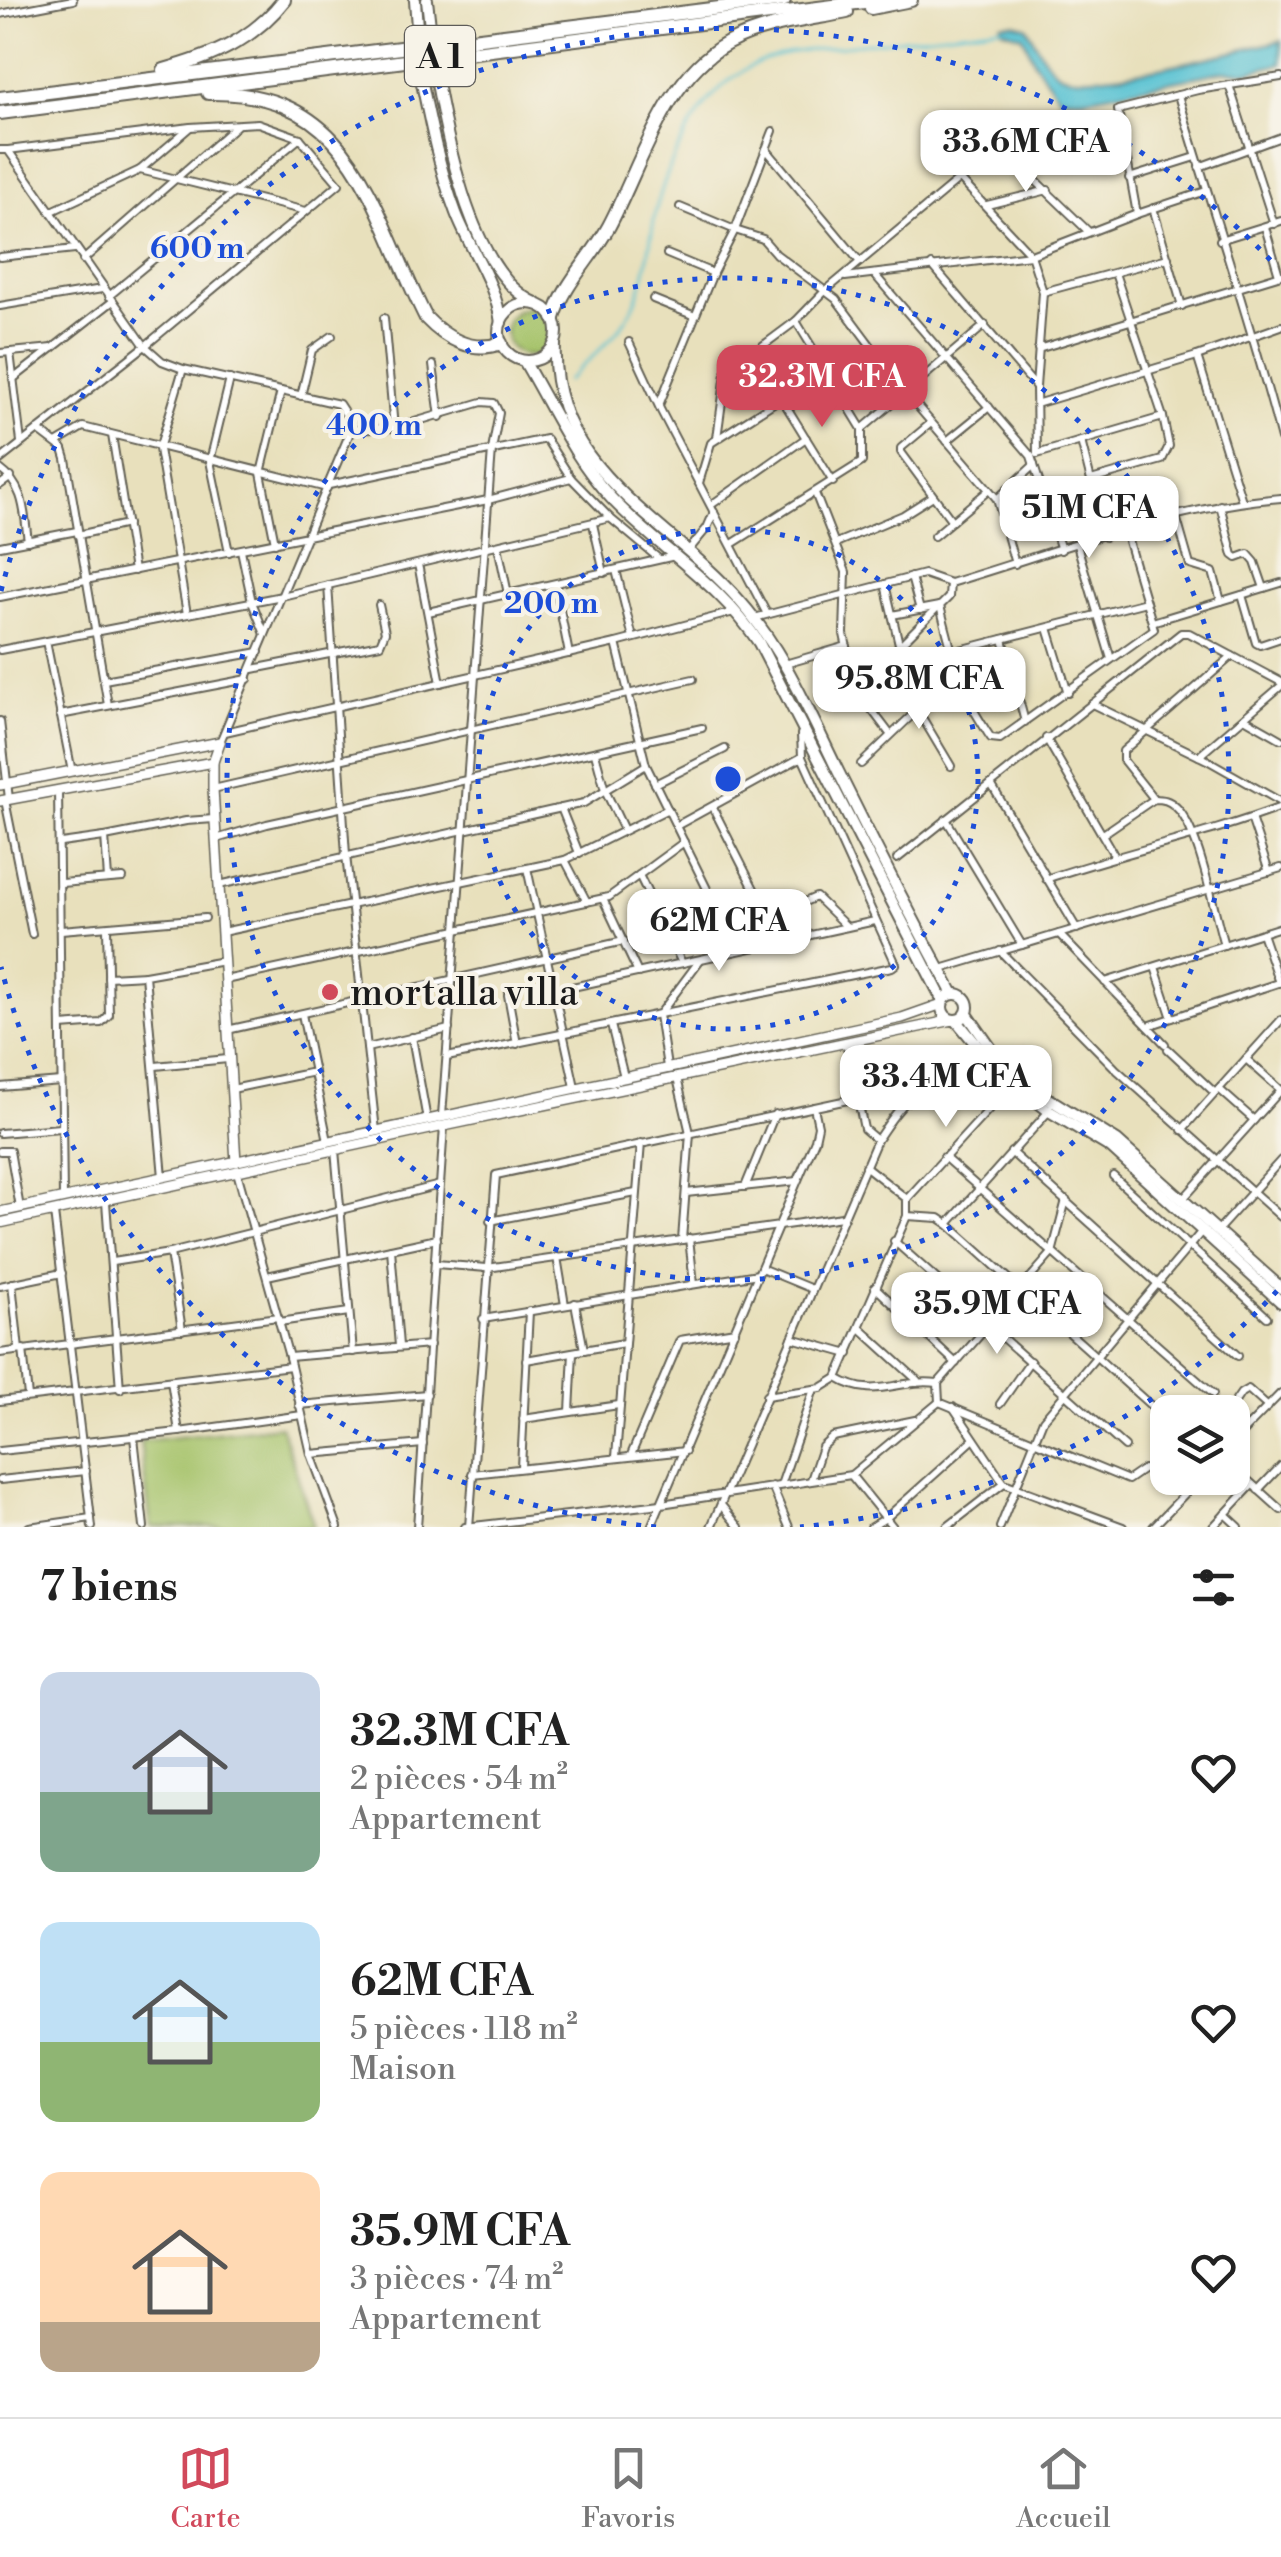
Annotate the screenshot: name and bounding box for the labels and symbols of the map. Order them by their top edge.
road number: A 1 [405,26,475,86]
pin: 33.6M CFA [912,110,1140,195]
text: 600 m [150,230,244,268]
pin: 32.3M CFA [708,345,936,430]
text: 400 m [326,407,422,445]
pin: 51M CFA [997,476,1181,561]
text: 200 m [504,585,598,623]
pin: 95.8M CFA [805,647,1033,732]
centre of rings [710,761,746,797]
pin: 62M CFA [627,889,811,974]
place label: mortalla villa [350,970,579,1017]
marker: mortalla villa [319,981,341,1003]
pin: 33.4M CFA [832,1045,1060,1130]
pin: 35.9M CFA [883,1272,1111,1357]

